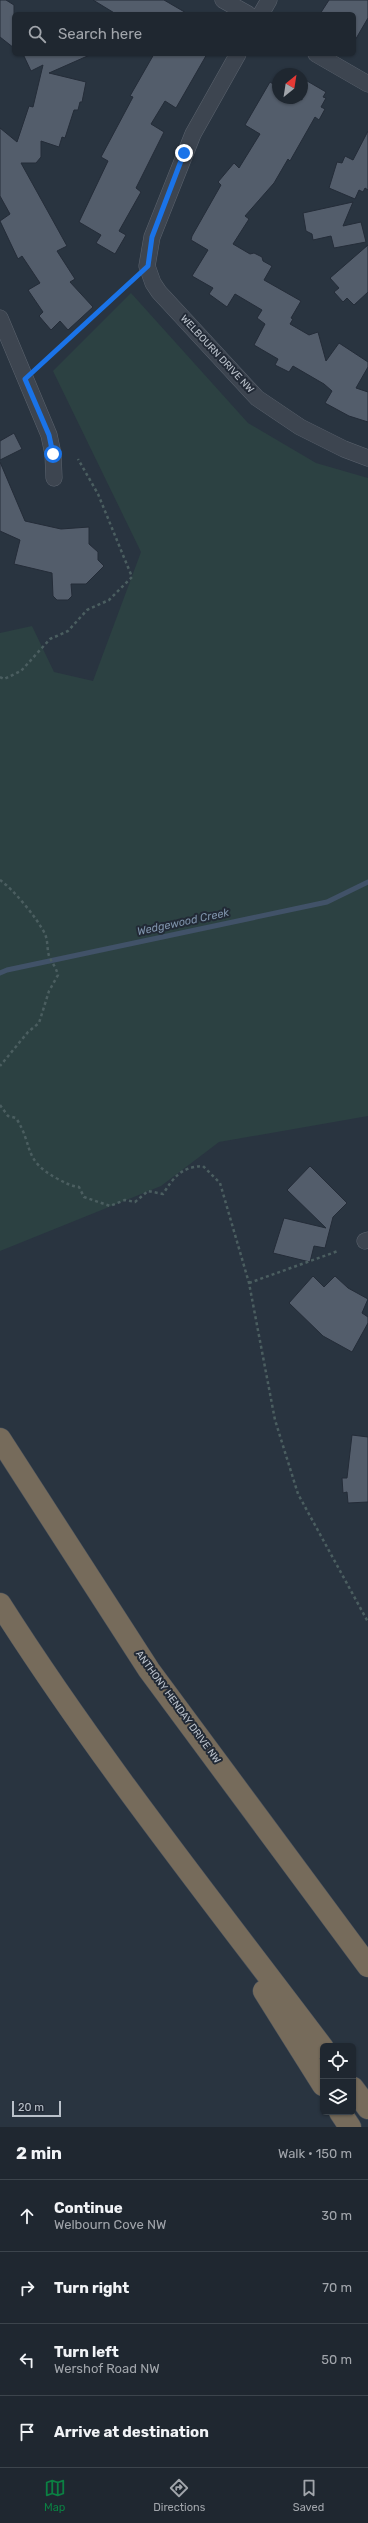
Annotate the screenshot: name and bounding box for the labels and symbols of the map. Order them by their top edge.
north arrow [272,68,308,104]
route end [175,144,193,162]
street label: WELBOURN DRIVE NW [178,312,256,396]
route start [44,445,62,463]
water label: Wedgewood Creek [136,906,230,938]
street label: ANTHONY HENDAY DRIVE NW [133,1648,223,1766]
scale bar [12,2099,61,2118]

